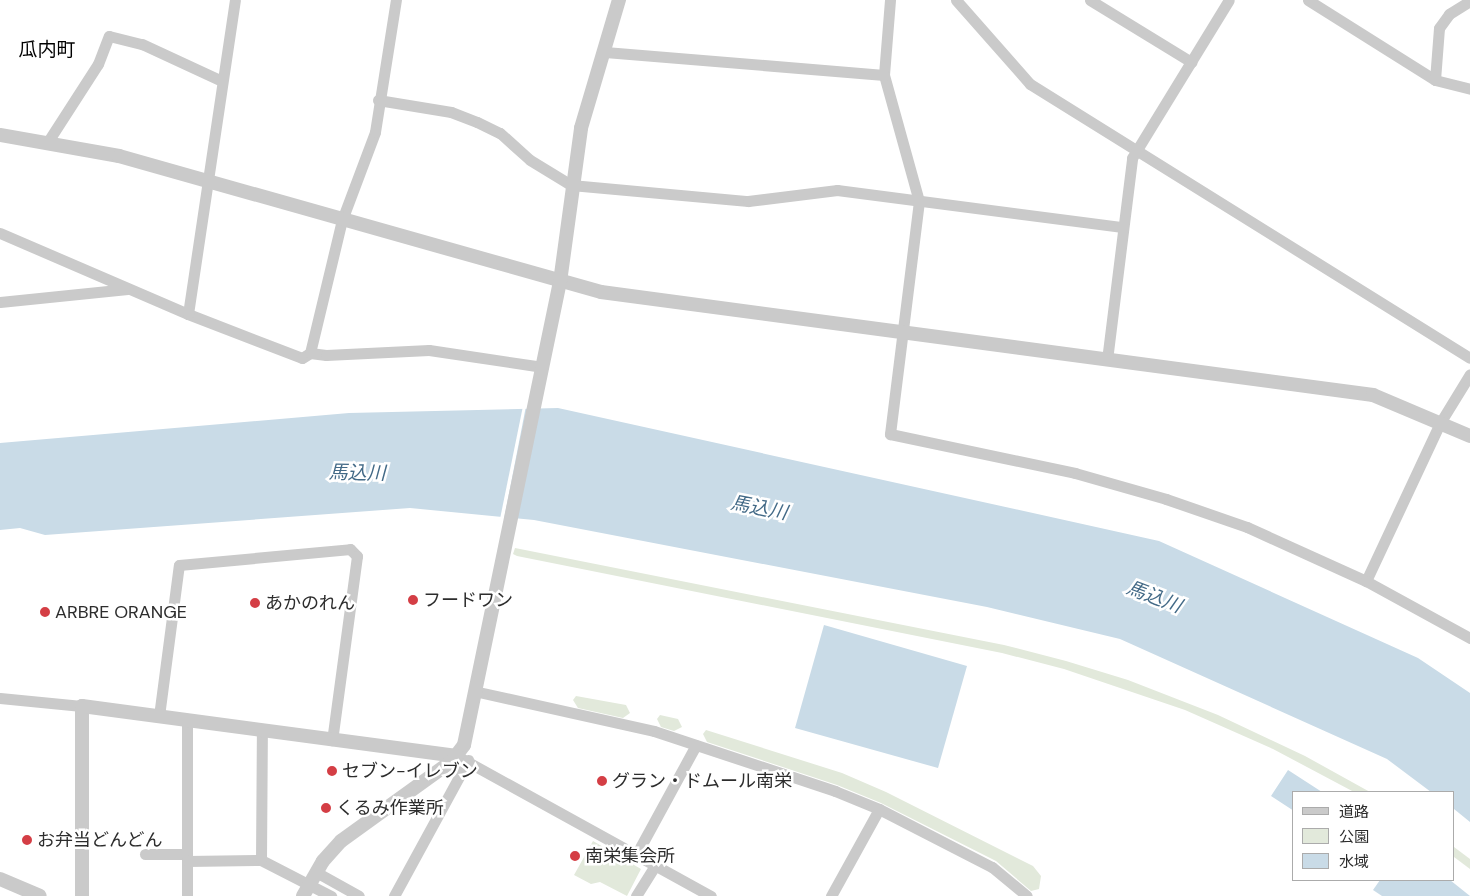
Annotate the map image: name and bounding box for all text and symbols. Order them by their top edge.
district label: 瓜内町 [19,39,75,61]
water label: 馬込川 [328,461,386,485]
water label: 馬込川 [729,491,789,525]
water label: 馬込川 [1123,576,1185,618]
place label: フードワン [423,589,513,611]
place label: あかのれん [265,592,355,614]
marker: フードワン [407,594,419,606]
marker: あかのれん [249,597,261,609]
place label: ARBRE ORANGE [55,601,187,623]
marker: ARBRE ORANGE [39,606,51,618]
place label: セブン-イレブン [342,760,478,782]
marker: セブン-イレブン [326,765,338,777]
place label: グラン・ドムール南栄 [612,770,792,792]
marker: グラン・ドムール南栄 [596,775,608,787]
legend [1292,791,1455,881]
place label: くるみ作業所 [336,797,444,819]
marker: くるみ作業所 [320,802,332,814]
text: 道路 [1339,802,1369,822]
text: 公園 [1339,827,1369,847]
place label: お弁当どんどん [37,829,163,851]
marker: お弁当どんどん [21,834,33,846]
place label: 南栄集会所 [585,845,675,867]
marker: 南栄集会所 [569,850,581,862]
text: 水域 [1339,852,1369,872]

